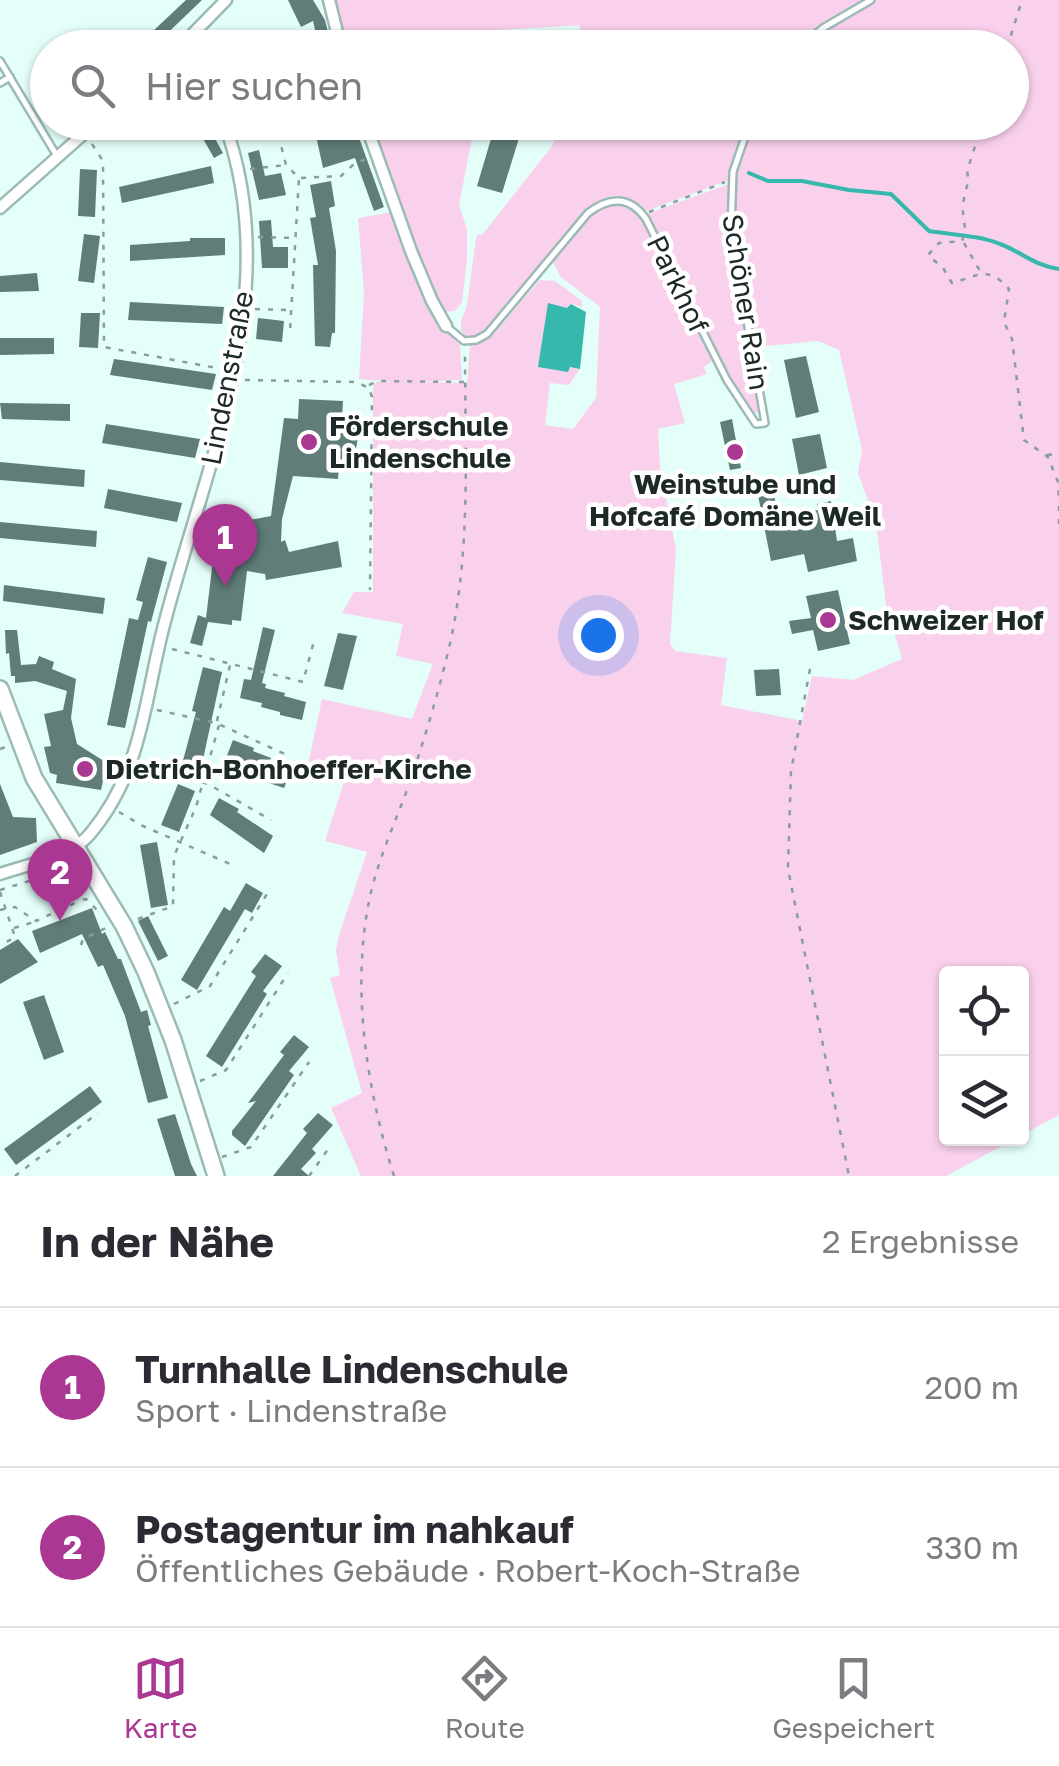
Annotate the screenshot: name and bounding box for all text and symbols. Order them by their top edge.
search box [30,30,1029,140]
icon: search [65,58,120,113]
text: Hier suchen [145,63,363,108]
street label: Schöner Rain [716,211,777,392]
street label: Parkhof [641,230,716,338]
street label: Lindenstraße [193,288,260,468]
place label: Förderschule Lindenschule [329,409,511,474]
marker: Förderschule Lindenschule [298,431,320,453]
marker: Weinstube und Hofcafé Domäne Weil [724,441,746,463]
place label: Weinstube und Hofcafé Domäne Weil [589,467,881,532]
pin: 1 [192,504,258,586]
place label: Schweizer Hof [848,603,1044,636]
marker: Schweizer Hof [817,609,839,631]
your location [573,610,624,661]
place label: Dietrich-Bonhoeffer-Kirche [105,752,472,785]
marker: Dietrich-Bonhoeffer-Kirche [74,758,96,780]
pin: 2 [28,838,92,921]
map controls [939,966,1029,1146]
button: locate [939,966,1029,1056]
button: layers [939,1056,1029,1146]
text: In der Nähe [40,1216,274,1266]
text: 2 Ergebnisse [822,1222,1019,1260]
text: Turnhalle Lindenschule [135,1346,568,1391]
text: 1 [64,1368,81,1406]
text: 200 m [924,1368,1019,1406]
text: Sport · Lindenstraße [135,1391,447,1429]
text: Postagentur im nahkauf [135,1506,574,1551]
text: 2 [63,1528,82,1566]
text: 330 m [925,1528,1019,1566]
text: Öffentliches Gebäude · Robert-Koch-Straße [135,1551,801,1589]
tab: Karte [124,1651,197,1744]
tab: Route [445,1651,525,1744]
tab: Gespeichert [772,1651,935,1744]

